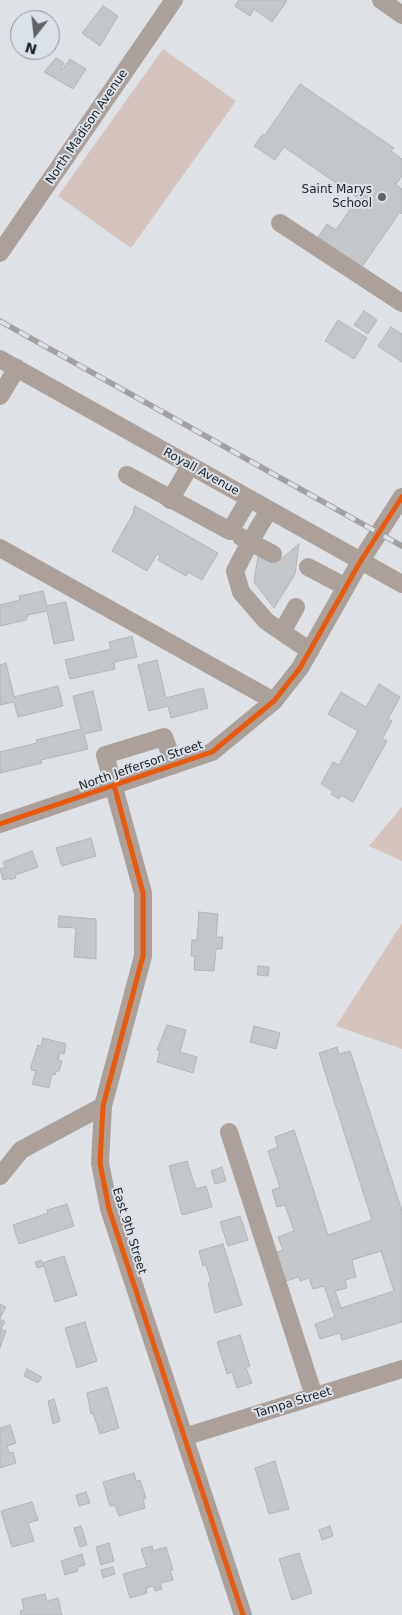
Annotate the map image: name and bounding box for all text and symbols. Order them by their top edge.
north arrow [10,10,60,60]
text: N [23,39,39,58]
street label: North Madison Avenue [43,67,131,187]
place label: Saint Marys School [302,183,372,211]
marker: Saint Marys School [376,191,388,203]
street label: Royall Avenue [160,445,242,499]
street label: North Jefferson Street [77,738,205,794]
street label: East 9th Street [109,1186,149,1276]
street label: Tampa Street [253,1384,333,1422]

